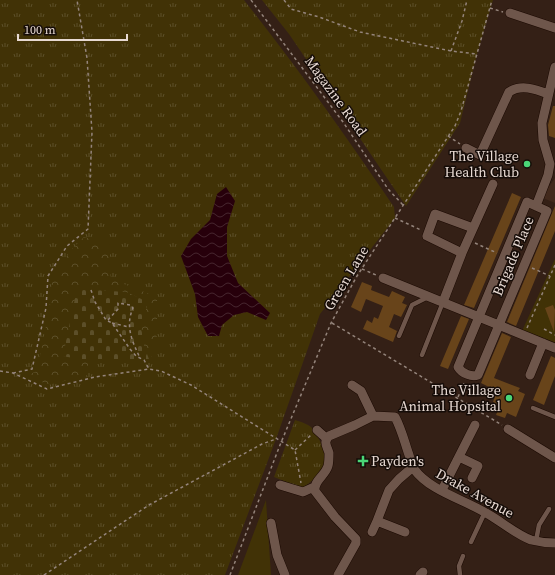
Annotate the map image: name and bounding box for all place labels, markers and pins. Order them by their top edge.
place label: The Village Health Club [445,146,519,182]
marker: The Village Health Club [522,159,532,169]
place label: The Village Animal Hopsital [399,380,501,416]
marker: The Village Animal Hopsital [504,393,514,403]
place label: Payden's [371,451,424,471]
marker: Payden's [358,456,368,466]

